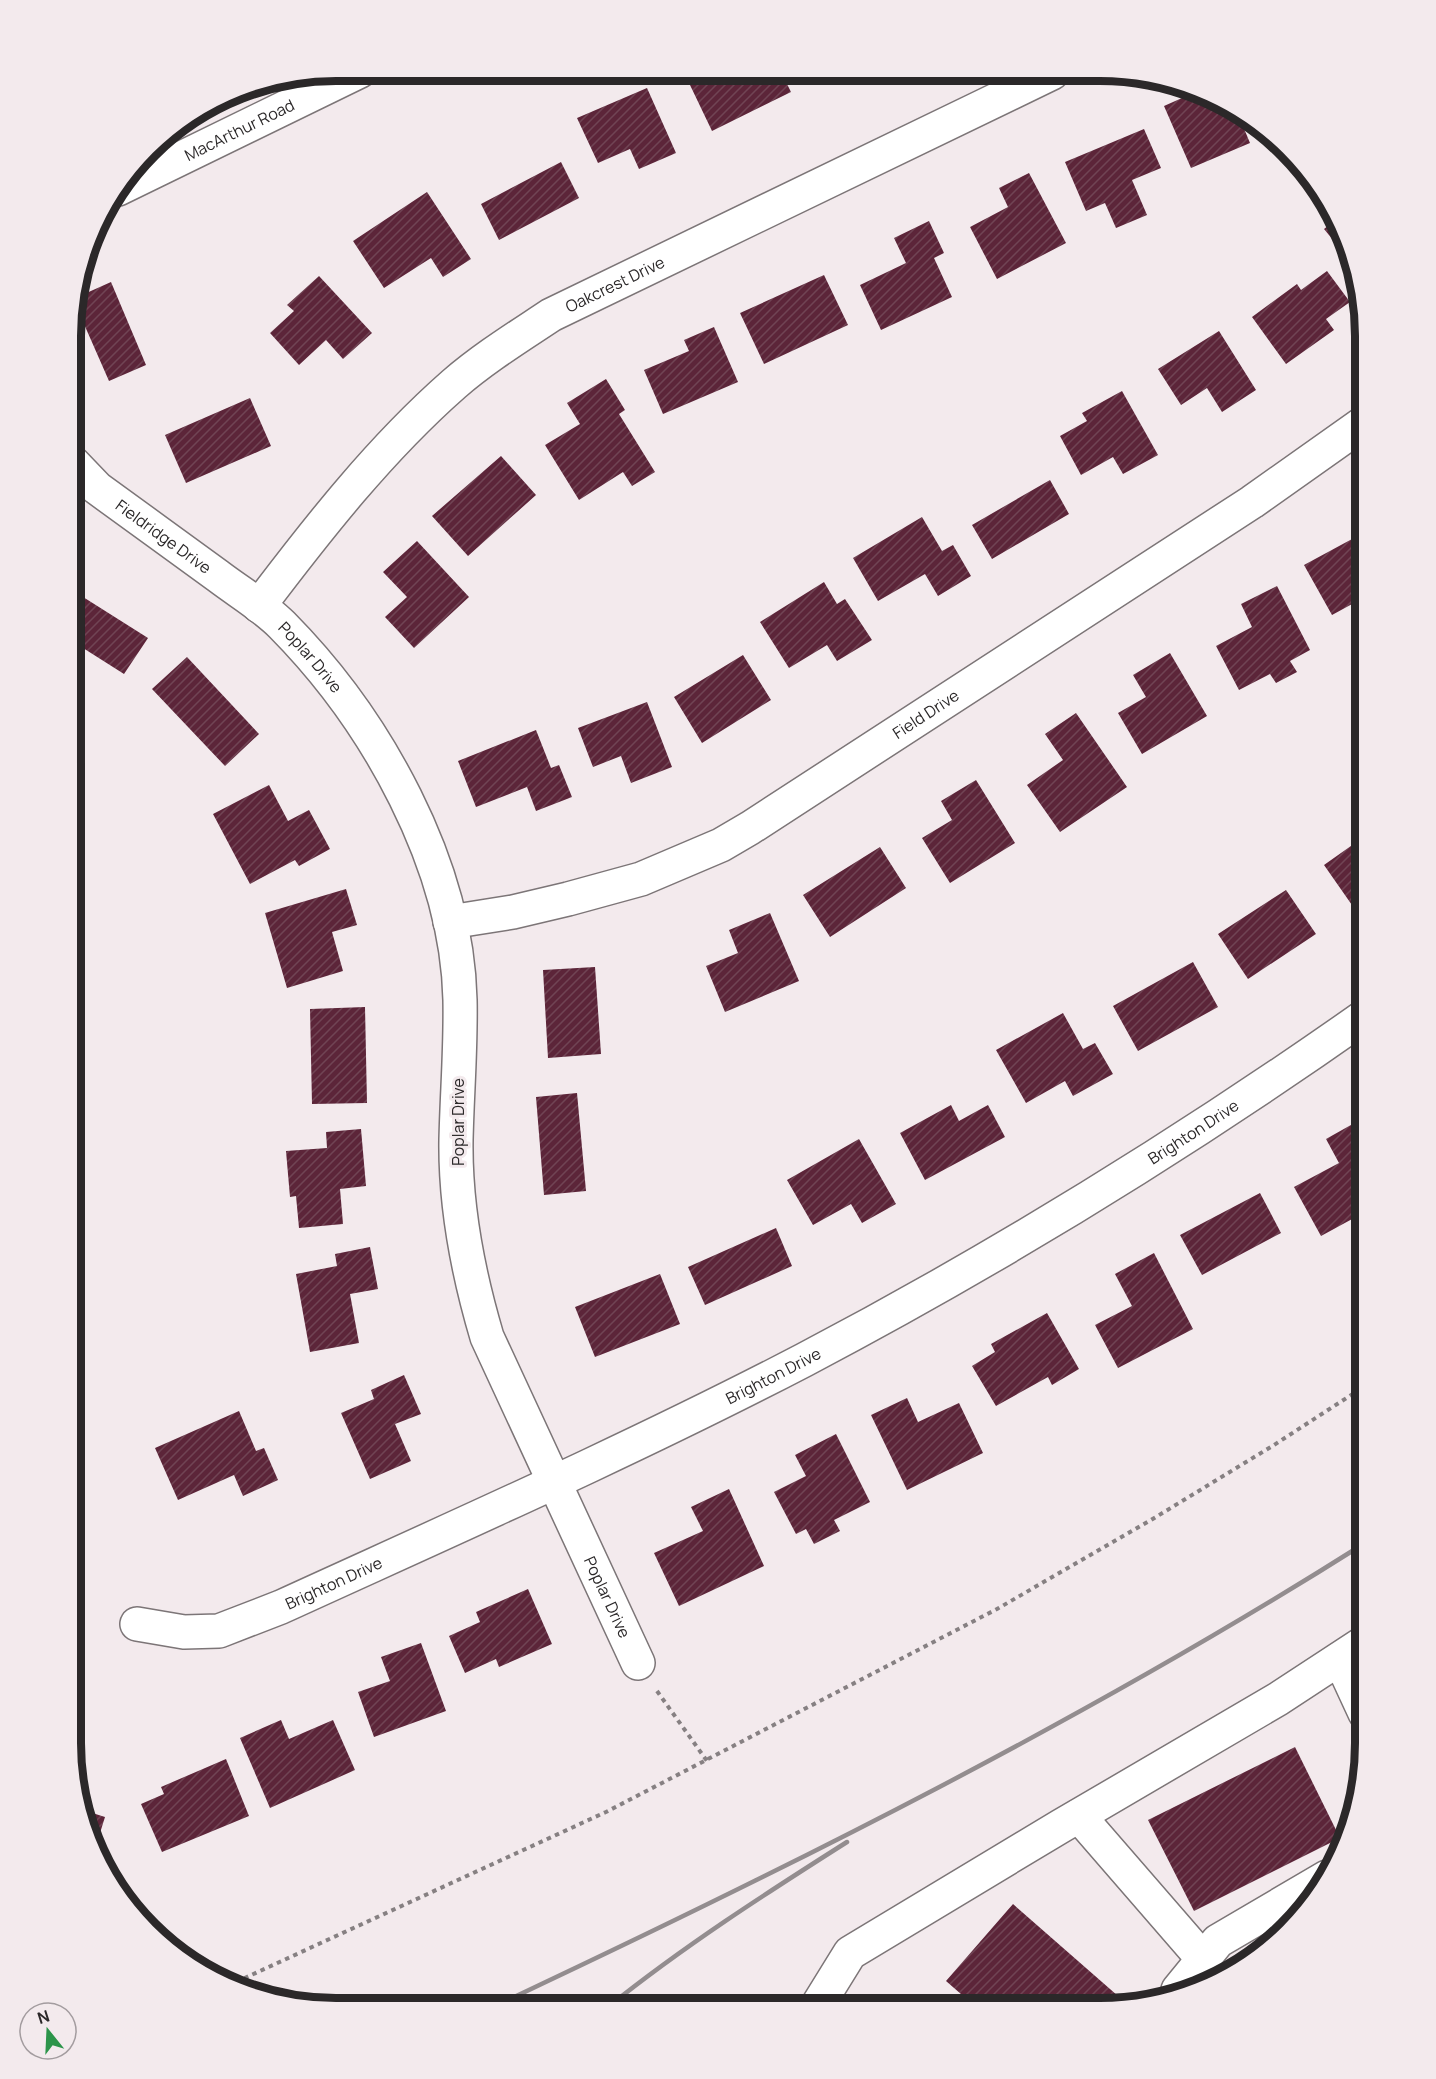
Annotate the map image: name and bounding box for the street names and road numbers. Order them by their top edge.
street label: MacArthur Road [181,94,298,166]
street label: Oakcrest Drive [562,251,668,317]
street label: Fieldridge Drive [111,494,216,579]
street label: Poplar Drive [274,617,348,697]
street label: Field Drive [888,684,963,744]
street label: Poplar Drive [447,1078,469,1166]
street label: Brighton Drive [1144,1094,1243,1169]
street label: Brighton Drive [722,1342,825,1409]
street label: Brighton Drive [282,1551,386,1615]
street label: Poplar Drive [579,1553,636,1641]

